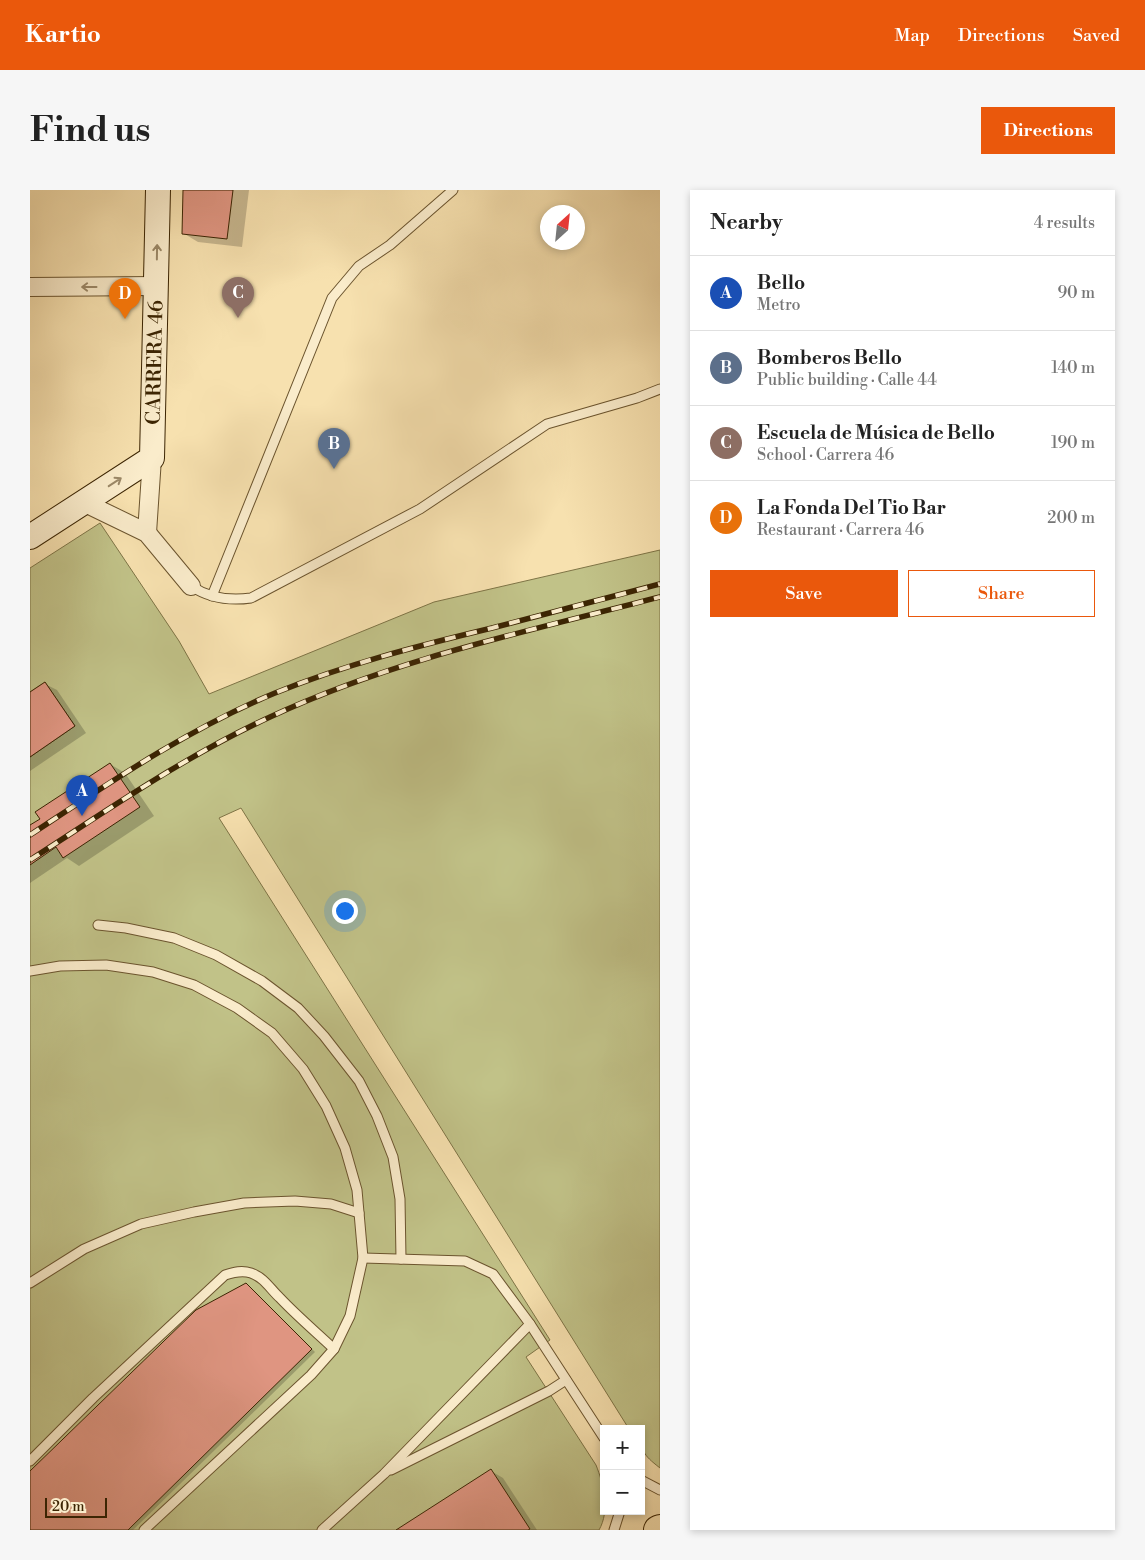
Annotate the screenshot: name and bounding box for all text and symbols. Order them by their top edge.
text: Kartio [25,20,101,50]
text: Map [894,24,930,47]
text: Directions [958,24,1045,47]
text: Saved [1073,24,1120,47]
button: Directions [981,107,1115,154]
text: Find us [30,109,150,152]
north arrow [540,205,585,250]
text: Nearby [710,210,783,236]
text: 4 results [1034,213,1095,233]
one-way arrow [152,244,161,260]
text: Bello [757,271,805,295]
pin: C [222,277,254,318]
pin: D [109,278,141,319]
one-way arrow [82,282,98,292]
text: A [720,283,732,303]
text: 90 m [1057,283,1095,303]
text: Metro [757,295,801,315]
street label: CARRERA 46 [142,300,170,425]
text: Bomberos Bello [757,346,902,370]
text: B [720,358,732,378]
text: 140 m [1051,358,1095,378]
text: Public building · Calle 44 [757,370,937,390]
text: Escuela de Música de Bello [757,421,995,445]
pin: B [318,428,350,469]
text: C [720,433,732,453]
text: 190 m [1051,433,1095,453]
text: School · Carrera 46 [757,445,894,465]
one-way arrow [108,476,122,487]
text: La Fonda Del Tio Bar [757,496,946,520]
text: D [720,508,732,528]
text: 200 m [1047,508,1095,528]
text: Restaurant · Carrera 46 [757,520,924,540]
button: Save [710,570,898,617]
button: Share [908,570,1095,617]
pin: A [66,775,98,816]
your location [332,898,358,924]
map controls [600,1425,645,1515]
button: + [600,1425,645,1470]
button: − [600,1470,645,1515]
scale bar [45,1495,108,1518]
text: 20 m [52,1498,84,1516]

